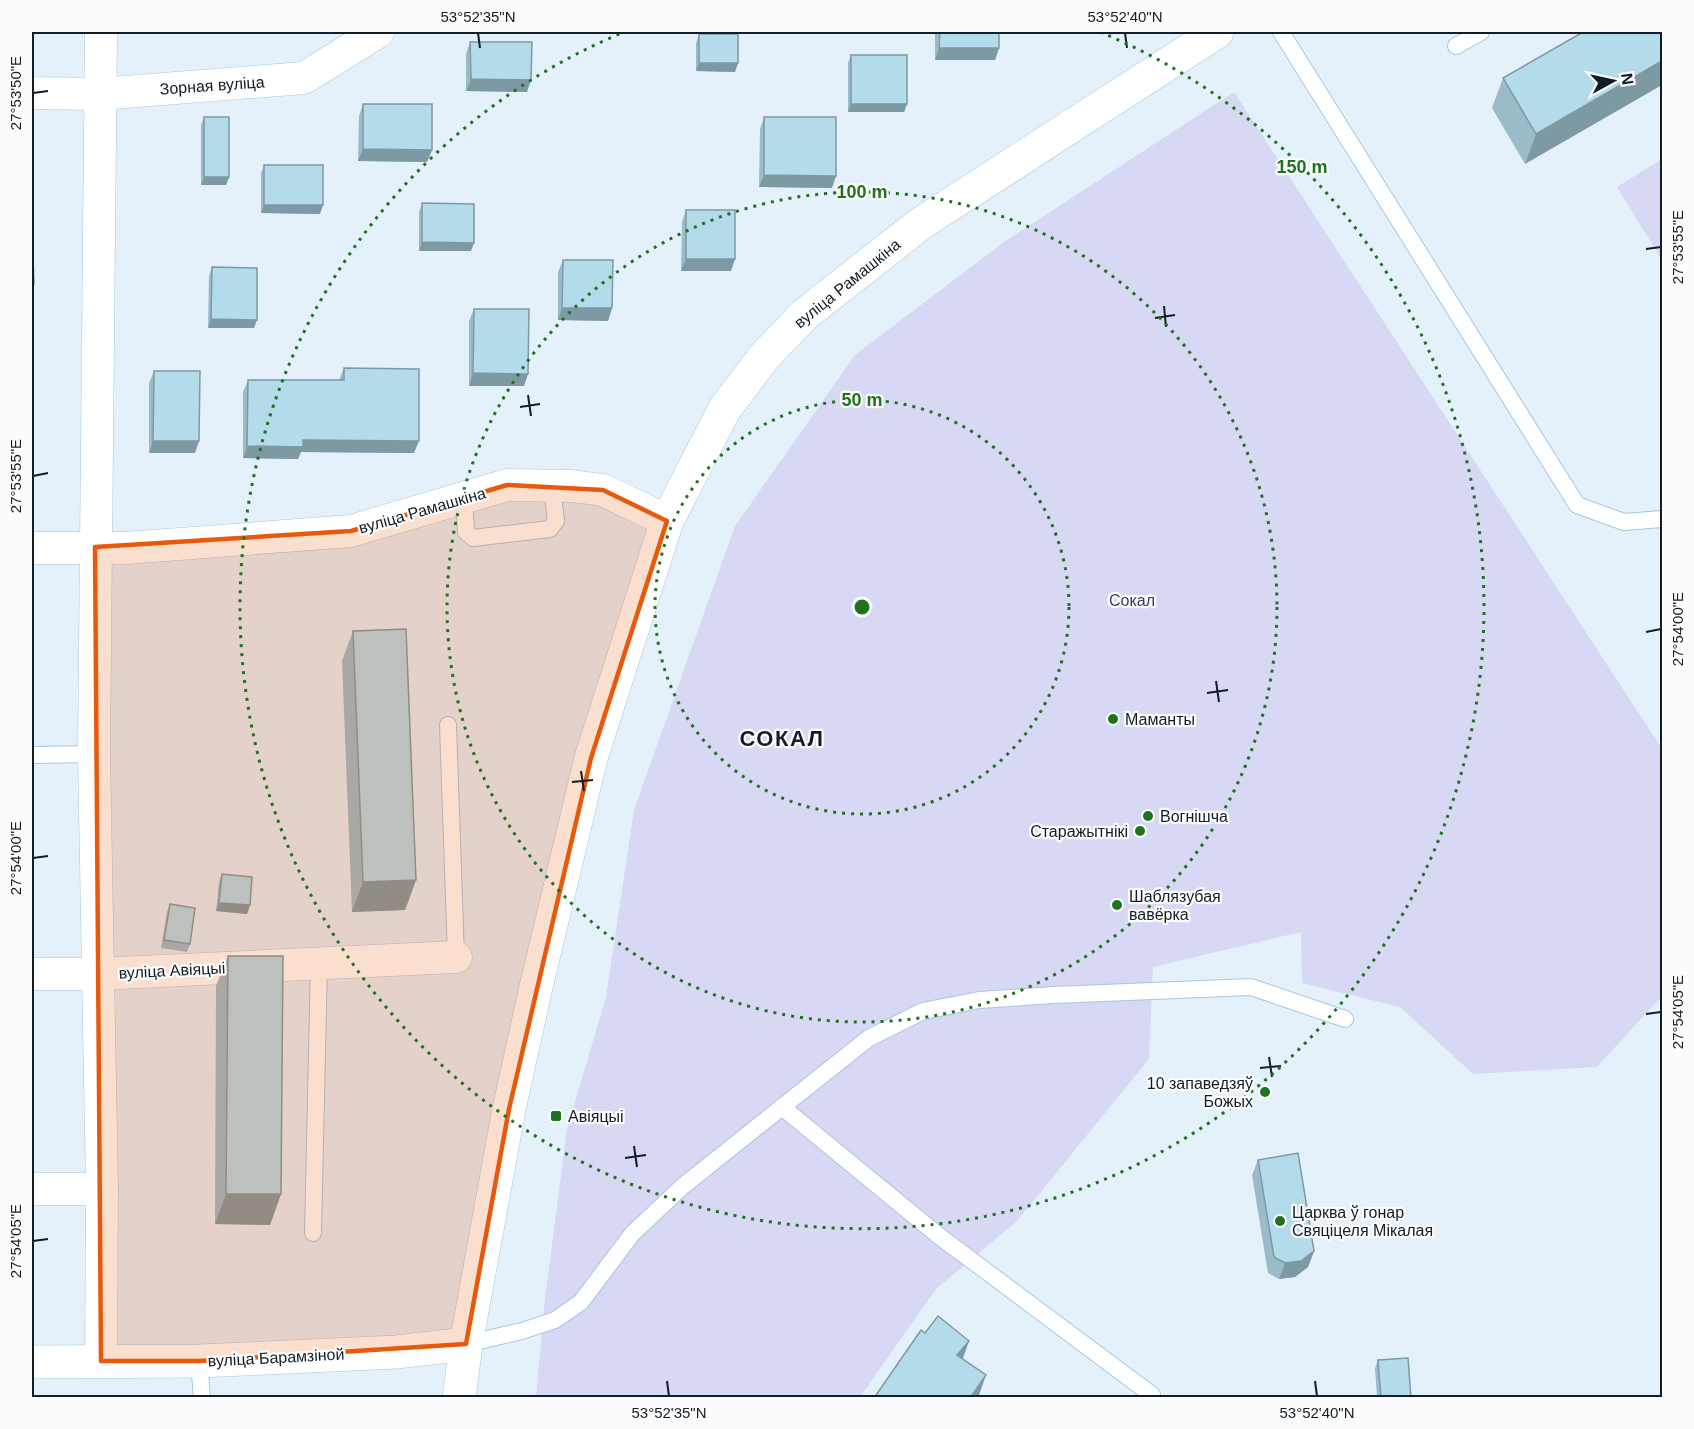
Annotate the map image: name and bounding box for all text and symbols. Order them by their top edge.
text: 53°52'35"N [440,8,516,25]
text: 53°52'40"N [1087,8,1163,25]
north arrow [1583,51,1643,111]
text: 27°53'50"E [7,56,24,130]
text: N [1618,72,1637,86]
street label: Зорная вуліца [159,73,265,98]
text: 150 m [1276,157,1328,177]
text: 100 m [836,182,888,202]
text: 27°53'55"E [1669,210,1686,284]
street label: вуліца Рамашкіна [791,235,904,331]
text: 50 m [841,390,883,410]
text: 27°53'55"E [7,439,24,513]
street label: вуліца Рамашкіна [357,484,488,537]
park label: Сокал [1109,592,1155,609]
text: 27°54'00"E [1669,592,1686,666]
centre of rings [852,597,872,617]
place label: Маманты [1125,711,1195,728]
marker: Маманты [1106,712,1120,726]
district label: СОКАЛ [740,726,824,751]
place label: Вогнішча [1160,808,1228,825]
marker: Вогнішча [1141,809,1155,823]
text: 27°54'00"E [7,821,24,895]
place label: Старажытнікі [1030,823,1128,840]
marker: Старажытнікі [1133,824,1147,838]
place label: Шаблязубая вавёрка [1129,888,1221,923]
marker: Шаблязубая вавёрка [1110,898,1124,912]
street label: вуліца Авіяцыі [118,959,226,982]
text: 27°54'05"E [1669,975,1686,1049]
place label: 10 запаведзяў Божых [1147,1075,1253,1110]
marker: 10 запаведзяў Божых [1258,1085,1272,1099]
place label: Авіяцыі [568,1108,624,1125]
marker: Авіяцыі [549,1109,563,1123]
text: 27°54'05"E [7,1204,24,1278]
place label: Царква ў гонар Свяціцеля Мікалая [1292,1204,1433,1239]
marker: Царква ў гонар Свяціцеля Мікалая [1273,1214,1287,1228]
street label: вуліца Барамзіной [207,1345,345,1370]
text: 53°52'35"N [631,1404,707,1421]
text: 53°52'40"N [1279,1404,1355,1421]

